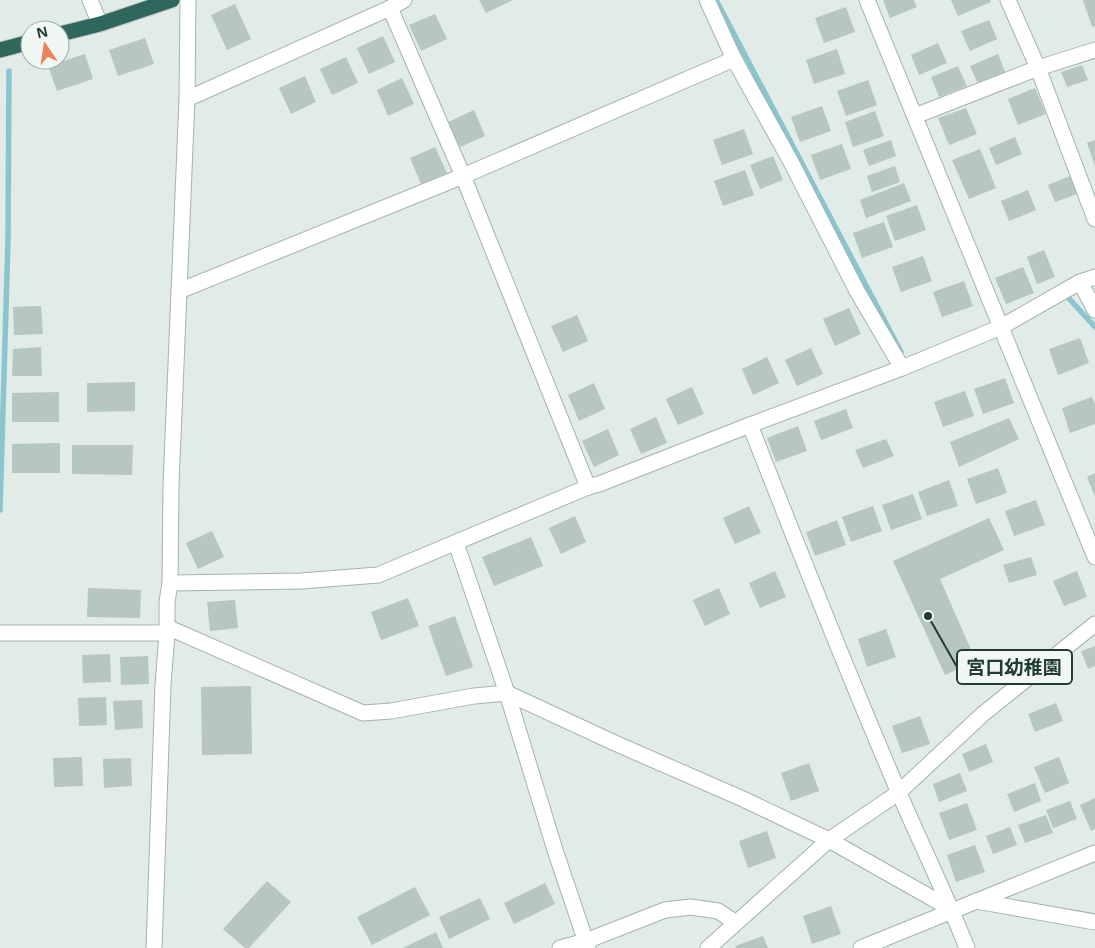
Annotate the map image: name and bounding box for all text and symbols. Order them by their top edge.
north arrow [20,20,70,70]
text: N [34,21,50,42]
callout: 宮口幼稚園 [957,650,1072,684]
text: 宮口幼稚園 [966,654,1062,680]

